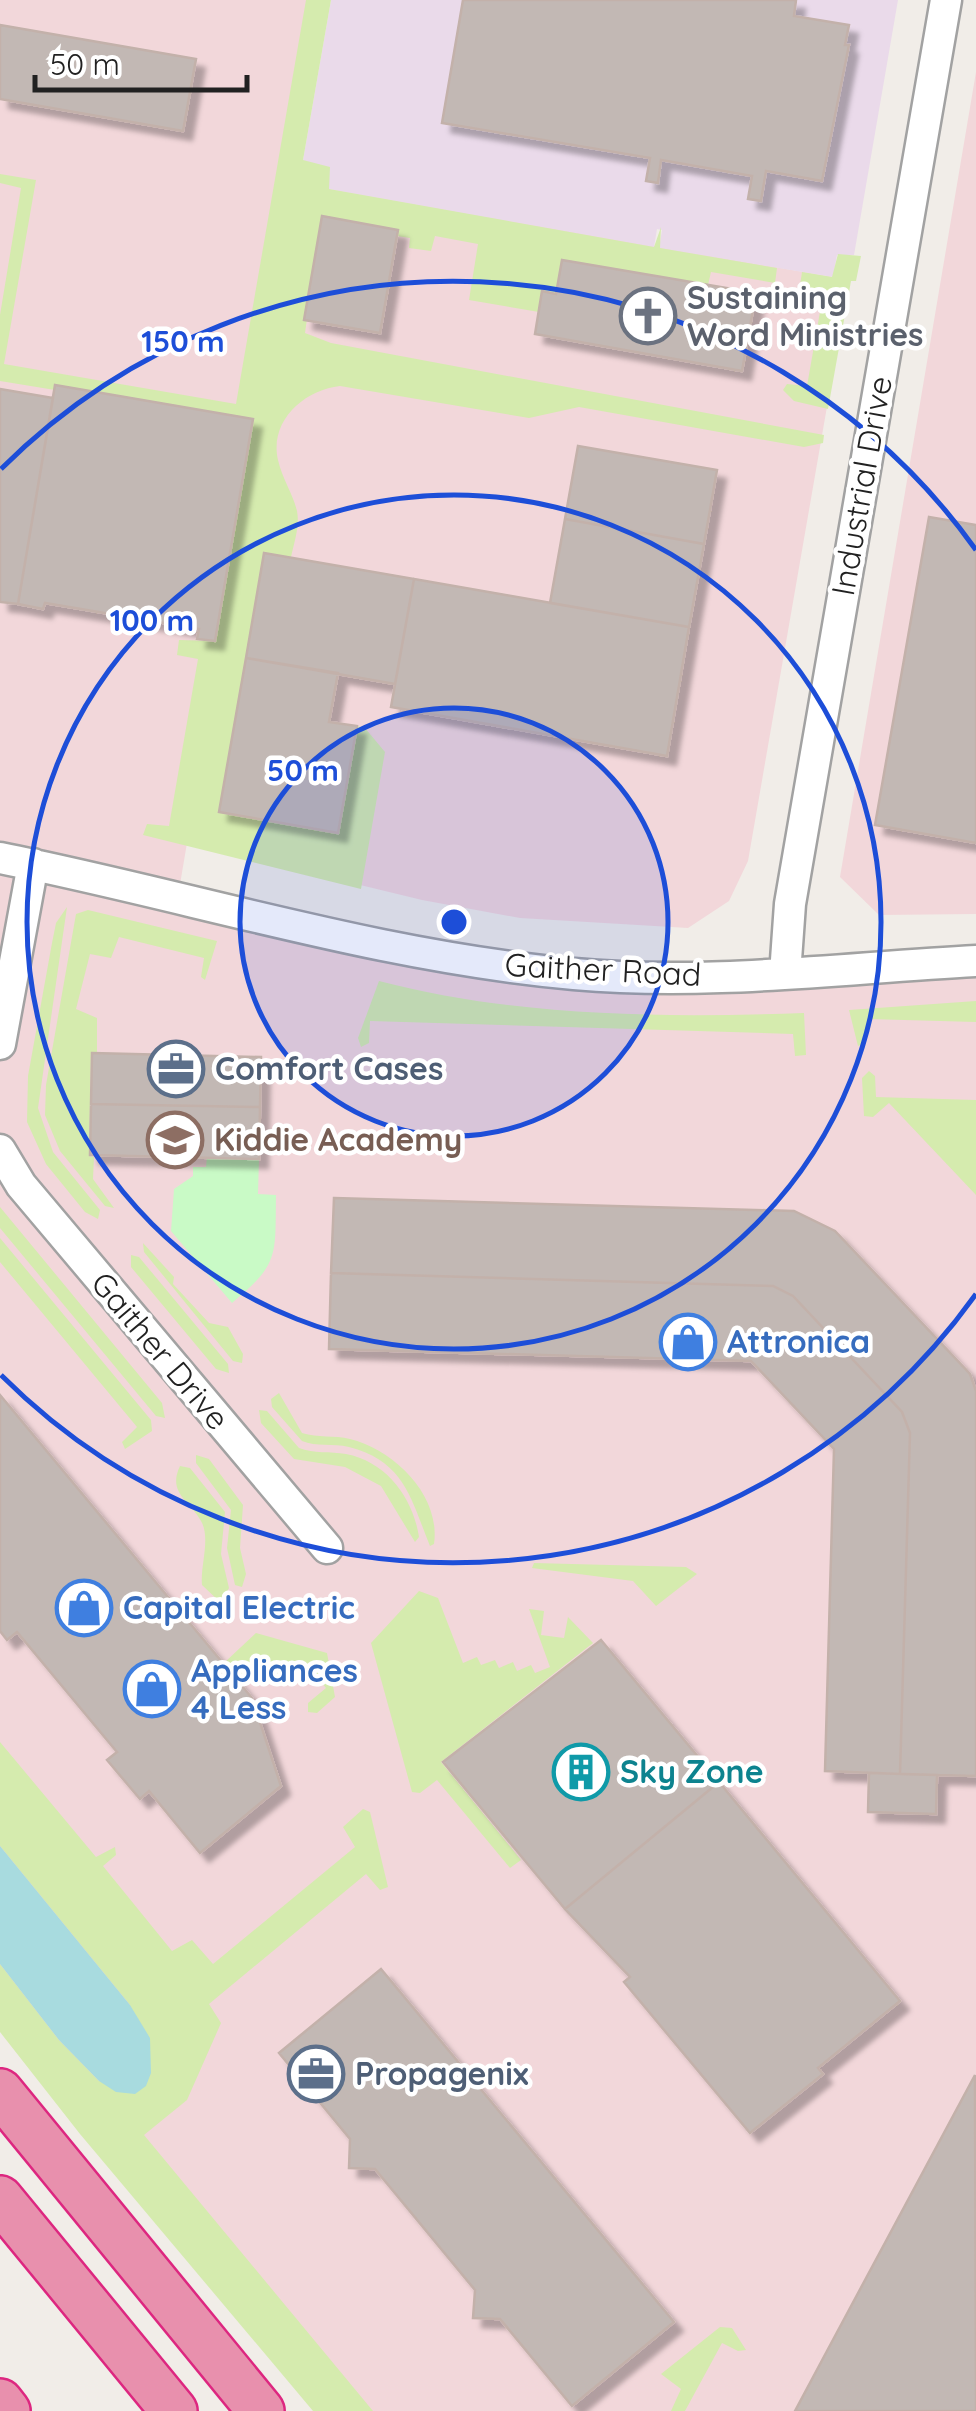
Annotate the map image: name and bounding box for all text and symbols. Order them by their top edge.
scale bar [35,30,248,92]
text: 50 m [50,45,120,83]
place label: Sustaining Word Ministries [687,277,924,354]
church icon: Sustaining Word Ministries [618,286,678,346]
text: 150 m [141,322,225,360]
street label: Industrial Drive [822,373,900,599]
text: 100 m [110,601,194,639]
text: 50 m [267,751,339,789]
centre of rings [436,904,472,940]
street label: Gaither Road [504,944,702,994]
office icon: Comfort Cases [146,1039,206,1099]
place label: Comfort Cases [215,1048,443,1088]
school or university icon: Kiddie Academy [145,1110,205,1170]
place label: Kiddie Academy [214,1119,462,1159]
street label: Gaither Drive [83,1263,238,1438]
shop icon: Attronica [658,1312,718,1372]
place label: Attronica [727,1321,870,1361]
shop icon: Capital Electric [54,1578,114,1638]
place label: Capital Electric [123,1587,355,1627]
place label: Appliances 4 Less [191,1650,358,1727]
shop icon: Appliances 4 Less [122,1659,182,1719]
building icon: Sky Zone [551,1742,611,1802]
place label: Sky Zone [620,1751,764,1791]
office icon: Propagenix [286,2044,346,2104]
place label: Propagenix [355,2053,529,2093]

